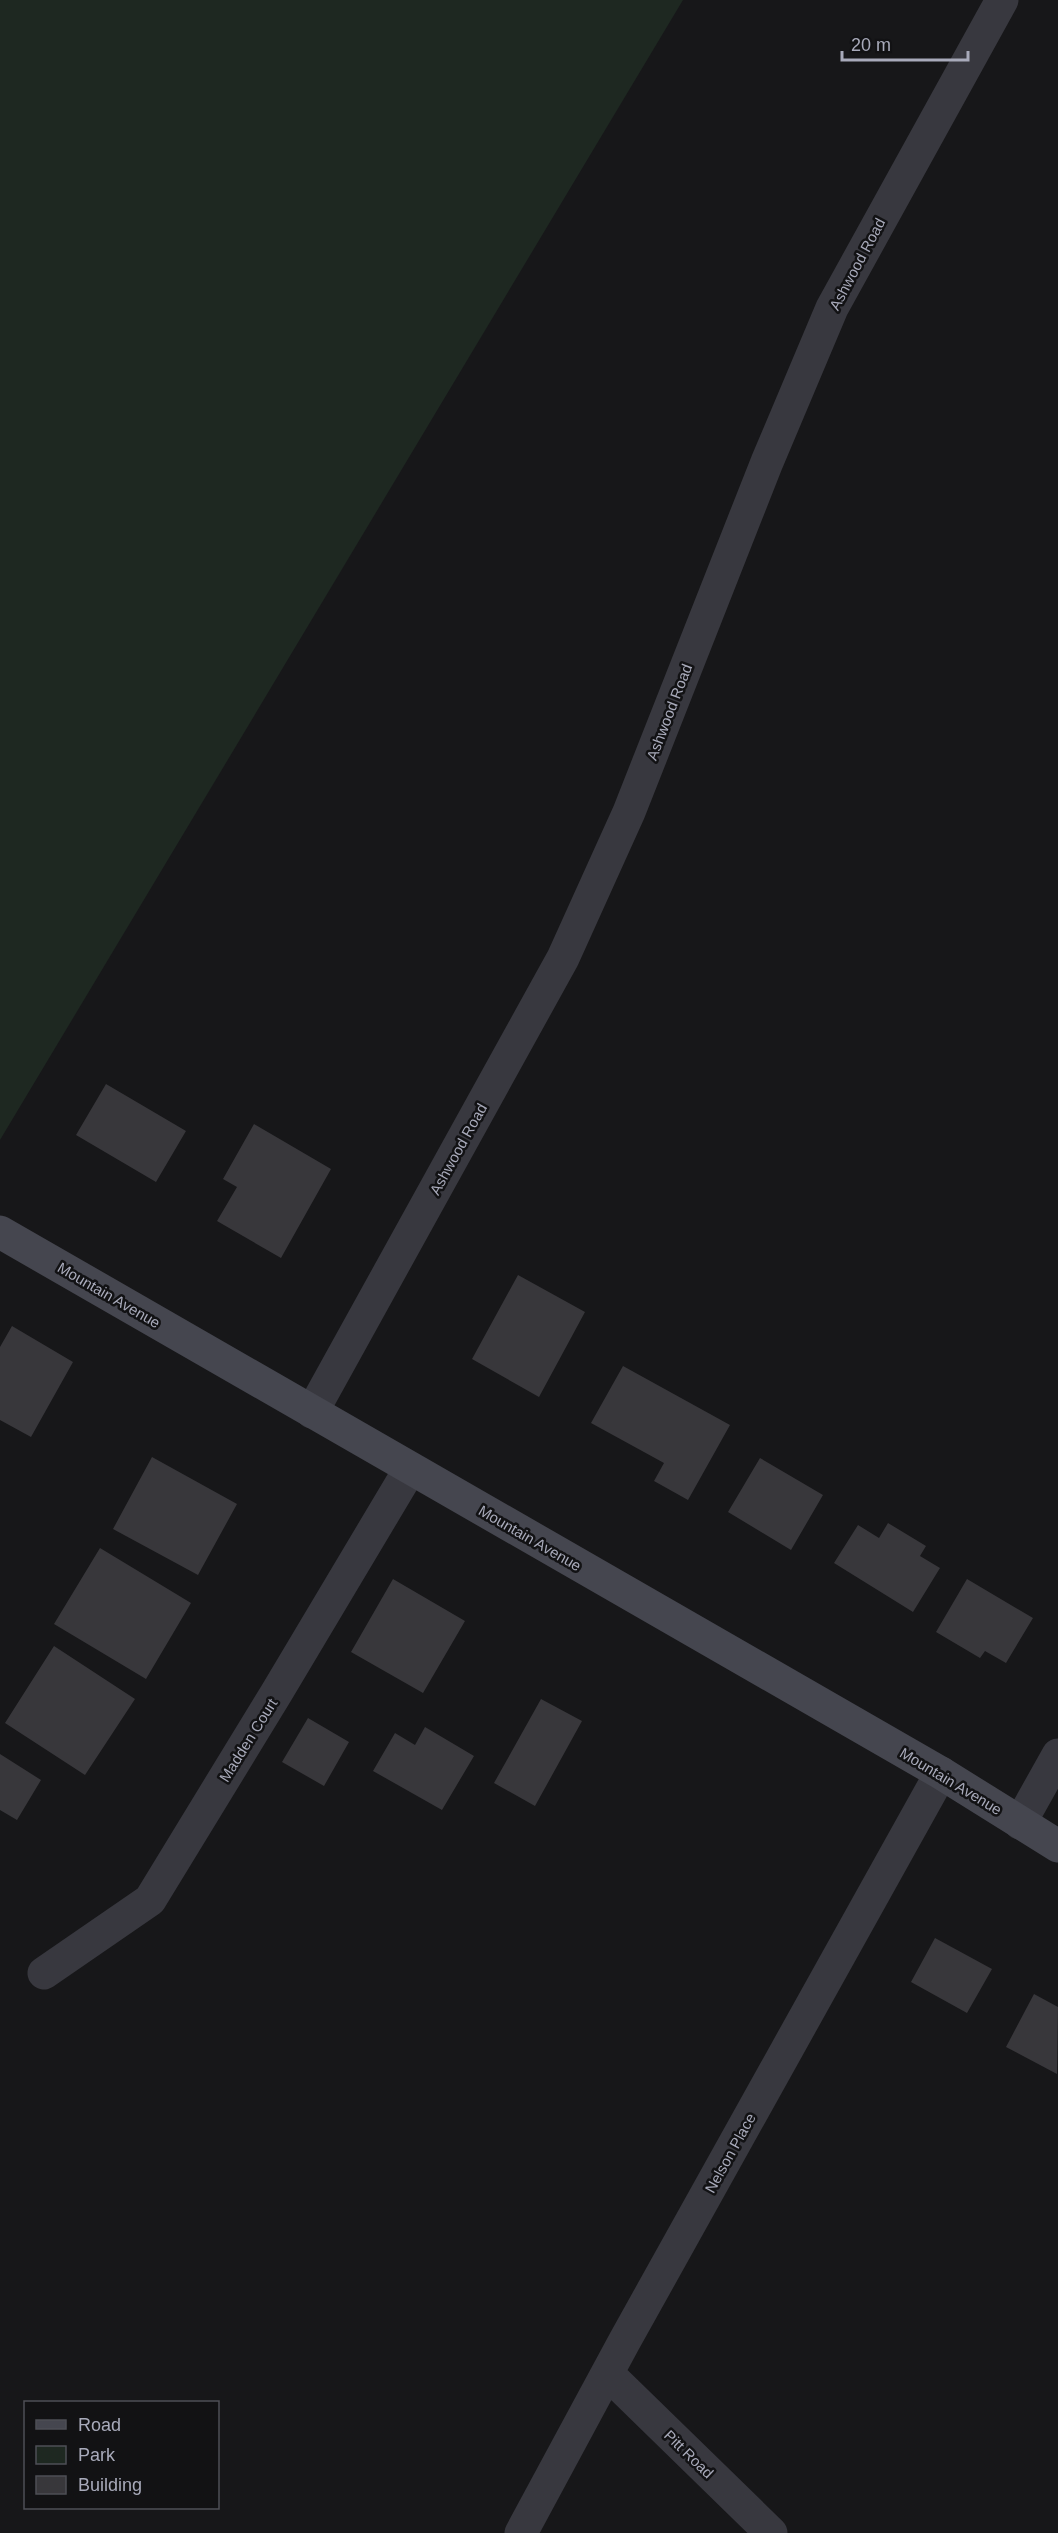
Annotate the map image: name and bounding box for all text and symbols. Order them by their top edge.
scale bar [842,24,968,62]
text: 20 m [851,35,891,55]
street label: Ashwood Road [826,215,888,313]
street label: Ashwood Road [643,661,695,763]
street label: Ashwood Road [426,1100,490,1198]
street label: Mountain Avenue [55,1259,163,1331]
street label: Mountain Avenue [476,1502,584,1574]
street label: Madden Court [216,1694,281,1785]
street label: Mountain Avenue [897,1744,1005,1818]
street label: Nelson Place [701,2110,759,2196]
legend [24,2401,219,2509]
text: Road [78,2415,121,2435]
street label: Pitt Road [661,2426,717,2482]
text: Park [78,2445,116,2465]
text: Building [78,2475,142,2495]

